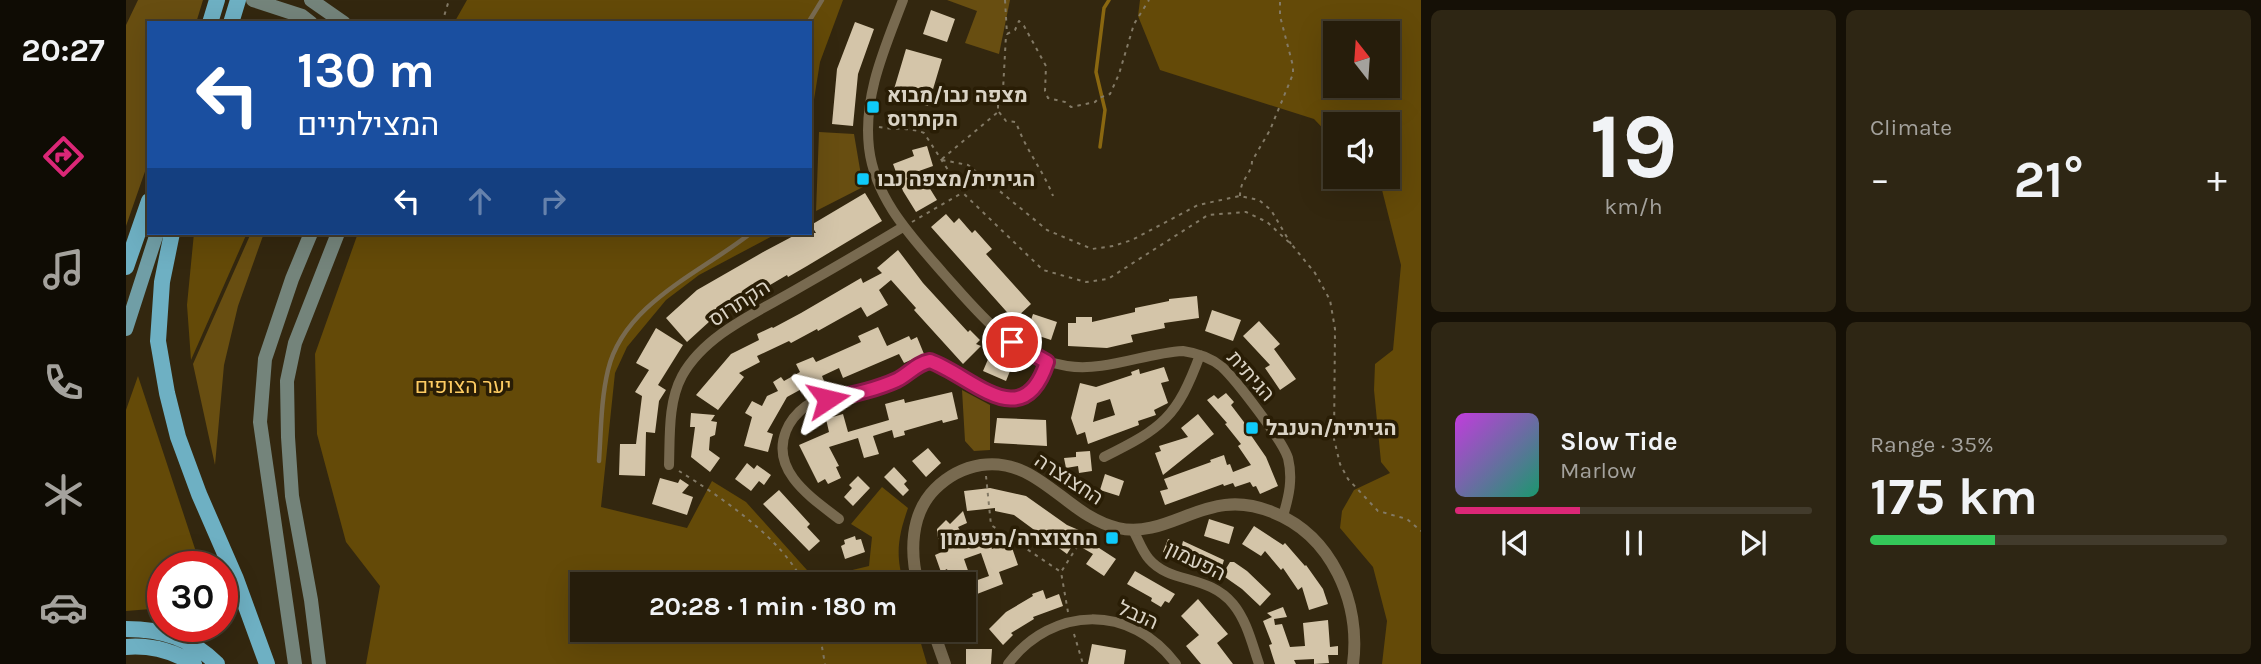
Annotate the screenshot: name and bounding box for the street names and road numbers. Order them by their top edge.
street label: הקתרוס [704,274,774,332]
street label: הגיתית [1222,346,1280,406]
street label: החצוצרה [1030,448,1108,510]
street label: הפעמון [1162,536,1230,586]
street label: הנבל [1114,596,1162,634]

